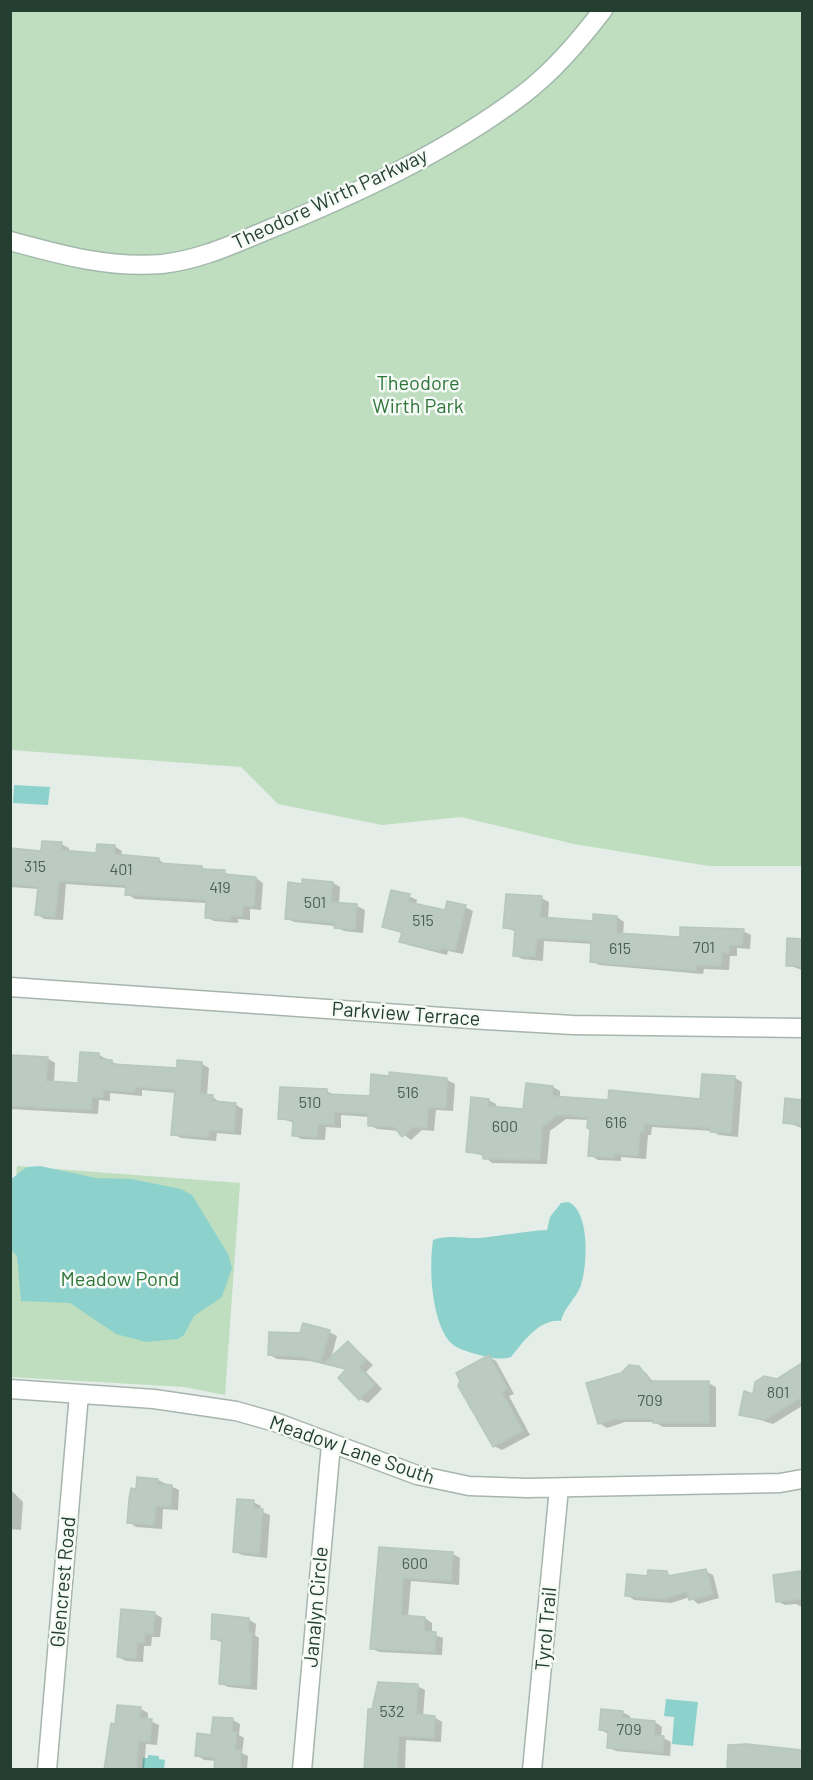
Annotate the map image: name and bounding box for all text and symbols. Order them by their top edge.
street label: Theodore Wirth Parkway [229,143,431,255]
park label: Theodore Wirth Park [372,371,464,418]
house number: 315 [24,857,46,877]
house number: 401 [109,860,133,880]
house number: 419 [209,878,231,898]
house number: 501 [304,893,326,913]
house number: 515 [412,911,434,931]
house number: 701 [693,938,715,958]
house number: 615 [609,939,631,959]
street label: Parkview Terrace [331,997,481,1031]
house number: 516 [397,1083,419,1103]
house number: 510 [299,1093,321,1113]
house number: 616 [605,1113,627,1133]
house number: 600 [492,1117,518,1137]
park label: Meadow Pond [61,1267,179,1291]
house number: 801 [767,1383,789,1403]
house number: 709 [638,1391,662,1411]
street label: Meadow Lane South [266,1410,438,1490]
street label: Glencrest Road [45,1516,81,1648]
street label: Janalyn Circle [299,1545,333,1669]
house number: 600 [402,1554,428,1574]
street label: Tyrol Trail [530,1586,562,1672]
house number: 532 [379,1702,405,1722]
house number: 709 [617,1720,641,1740]

